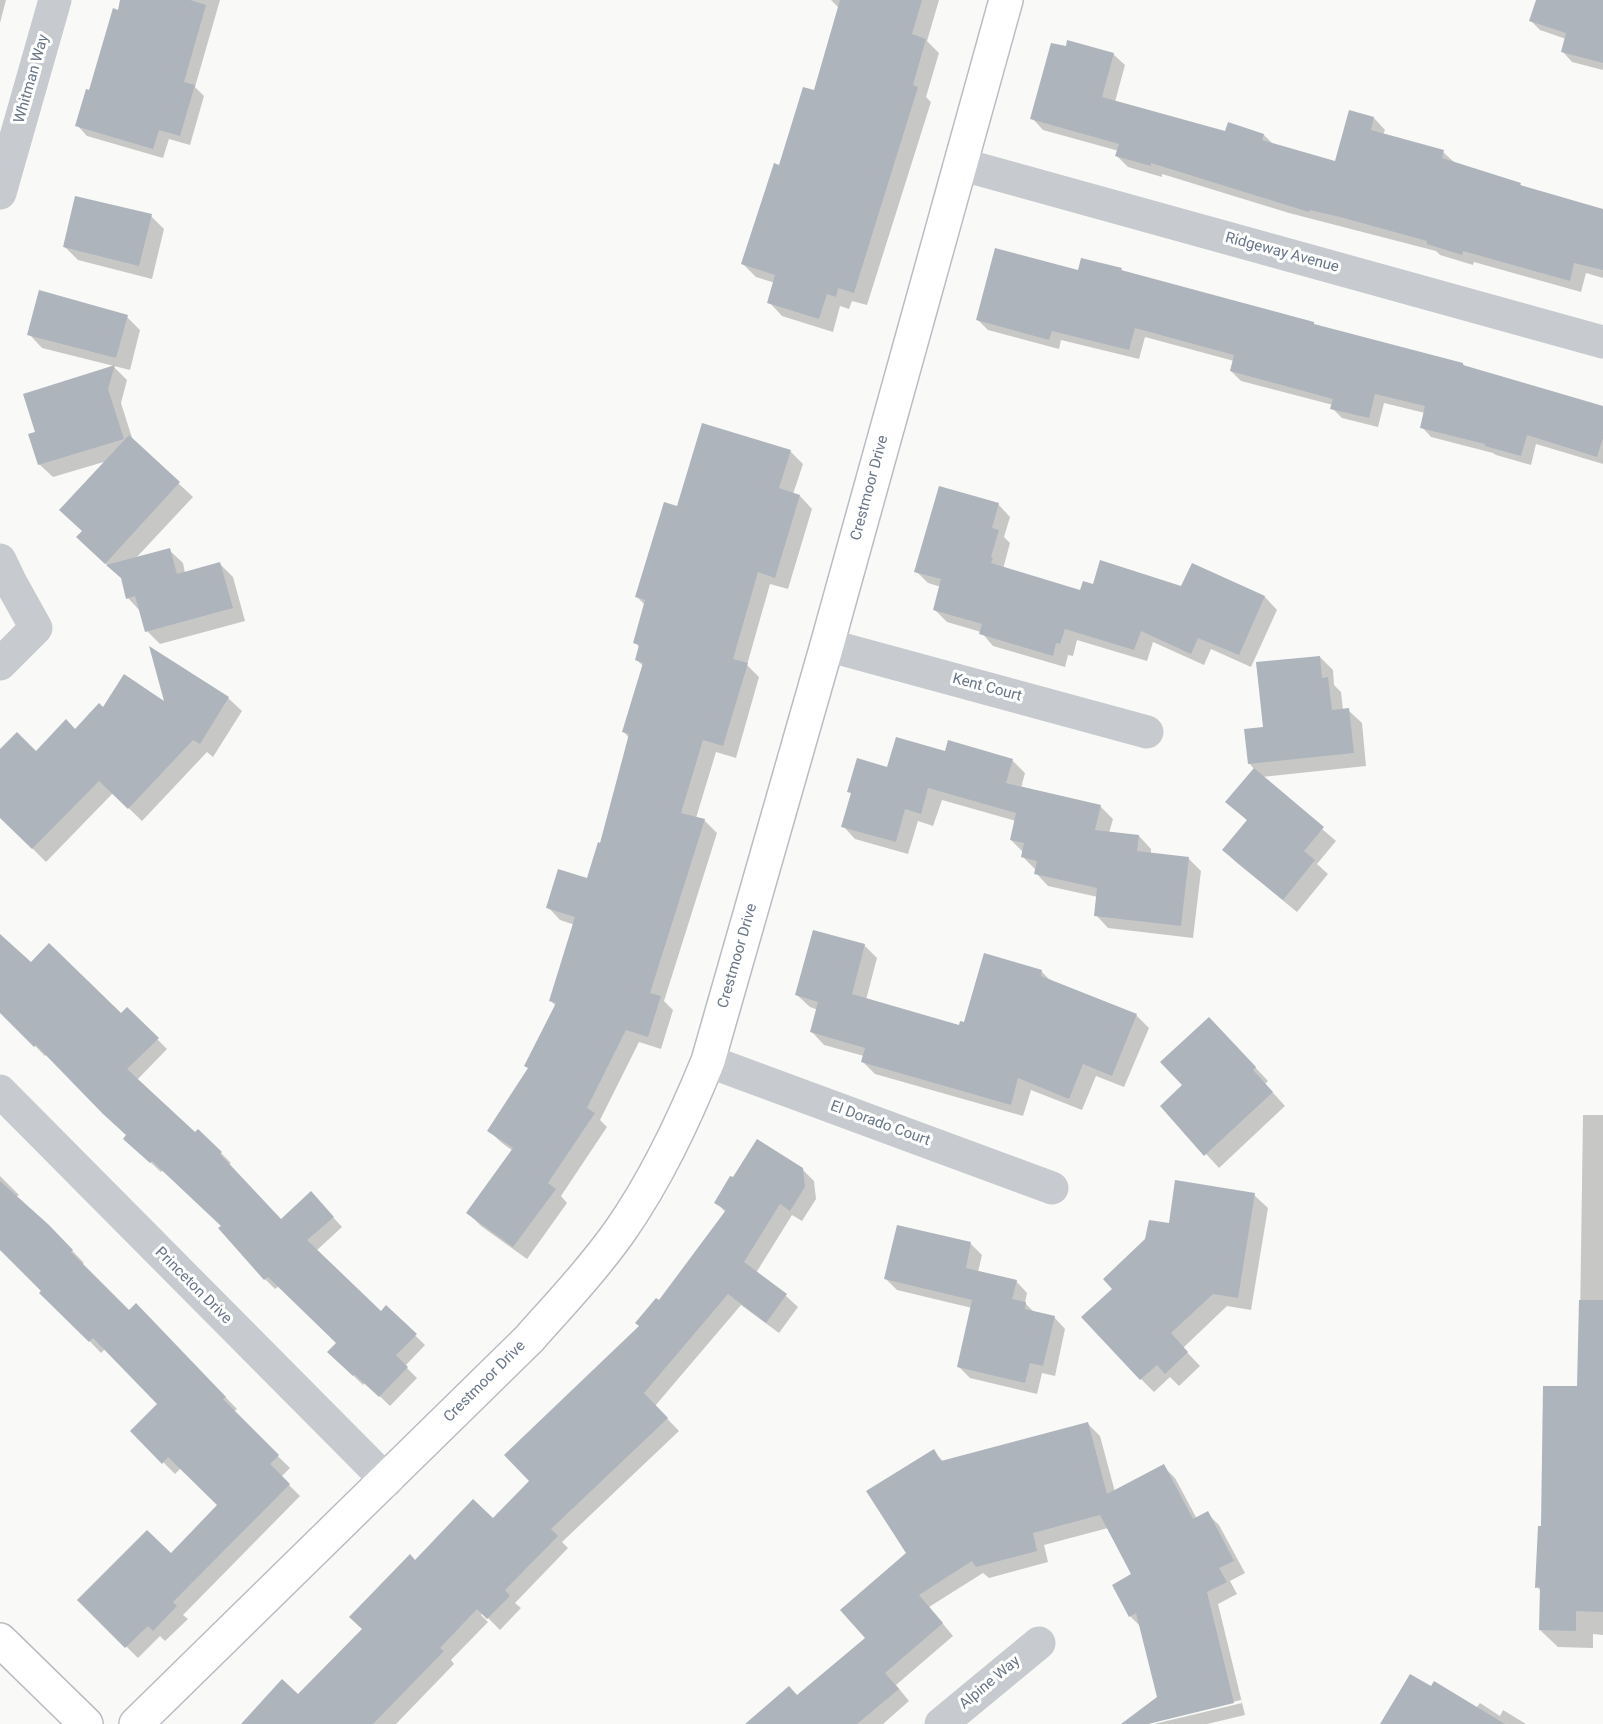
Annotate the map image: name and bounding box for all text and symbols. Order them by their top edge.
street label: Whitman Way [11,32,53,126]
street label: Ridgeway Avenue [1223,229,1341,277]
street label: Crestmoor Drive [847,433,893,543]
street label: Kent Court [950,670,1024,706]
street label: Crestmoor Drive [714,902,762,1010]
street label: El Dorado Court [828,1098,932,1150]
street label: Princeton Drive [151,1244,235,1328]
street label: Crestmoor Drive [440,1337,530,1427]
street label: Alpine Way [956,1652,1024,1714]

